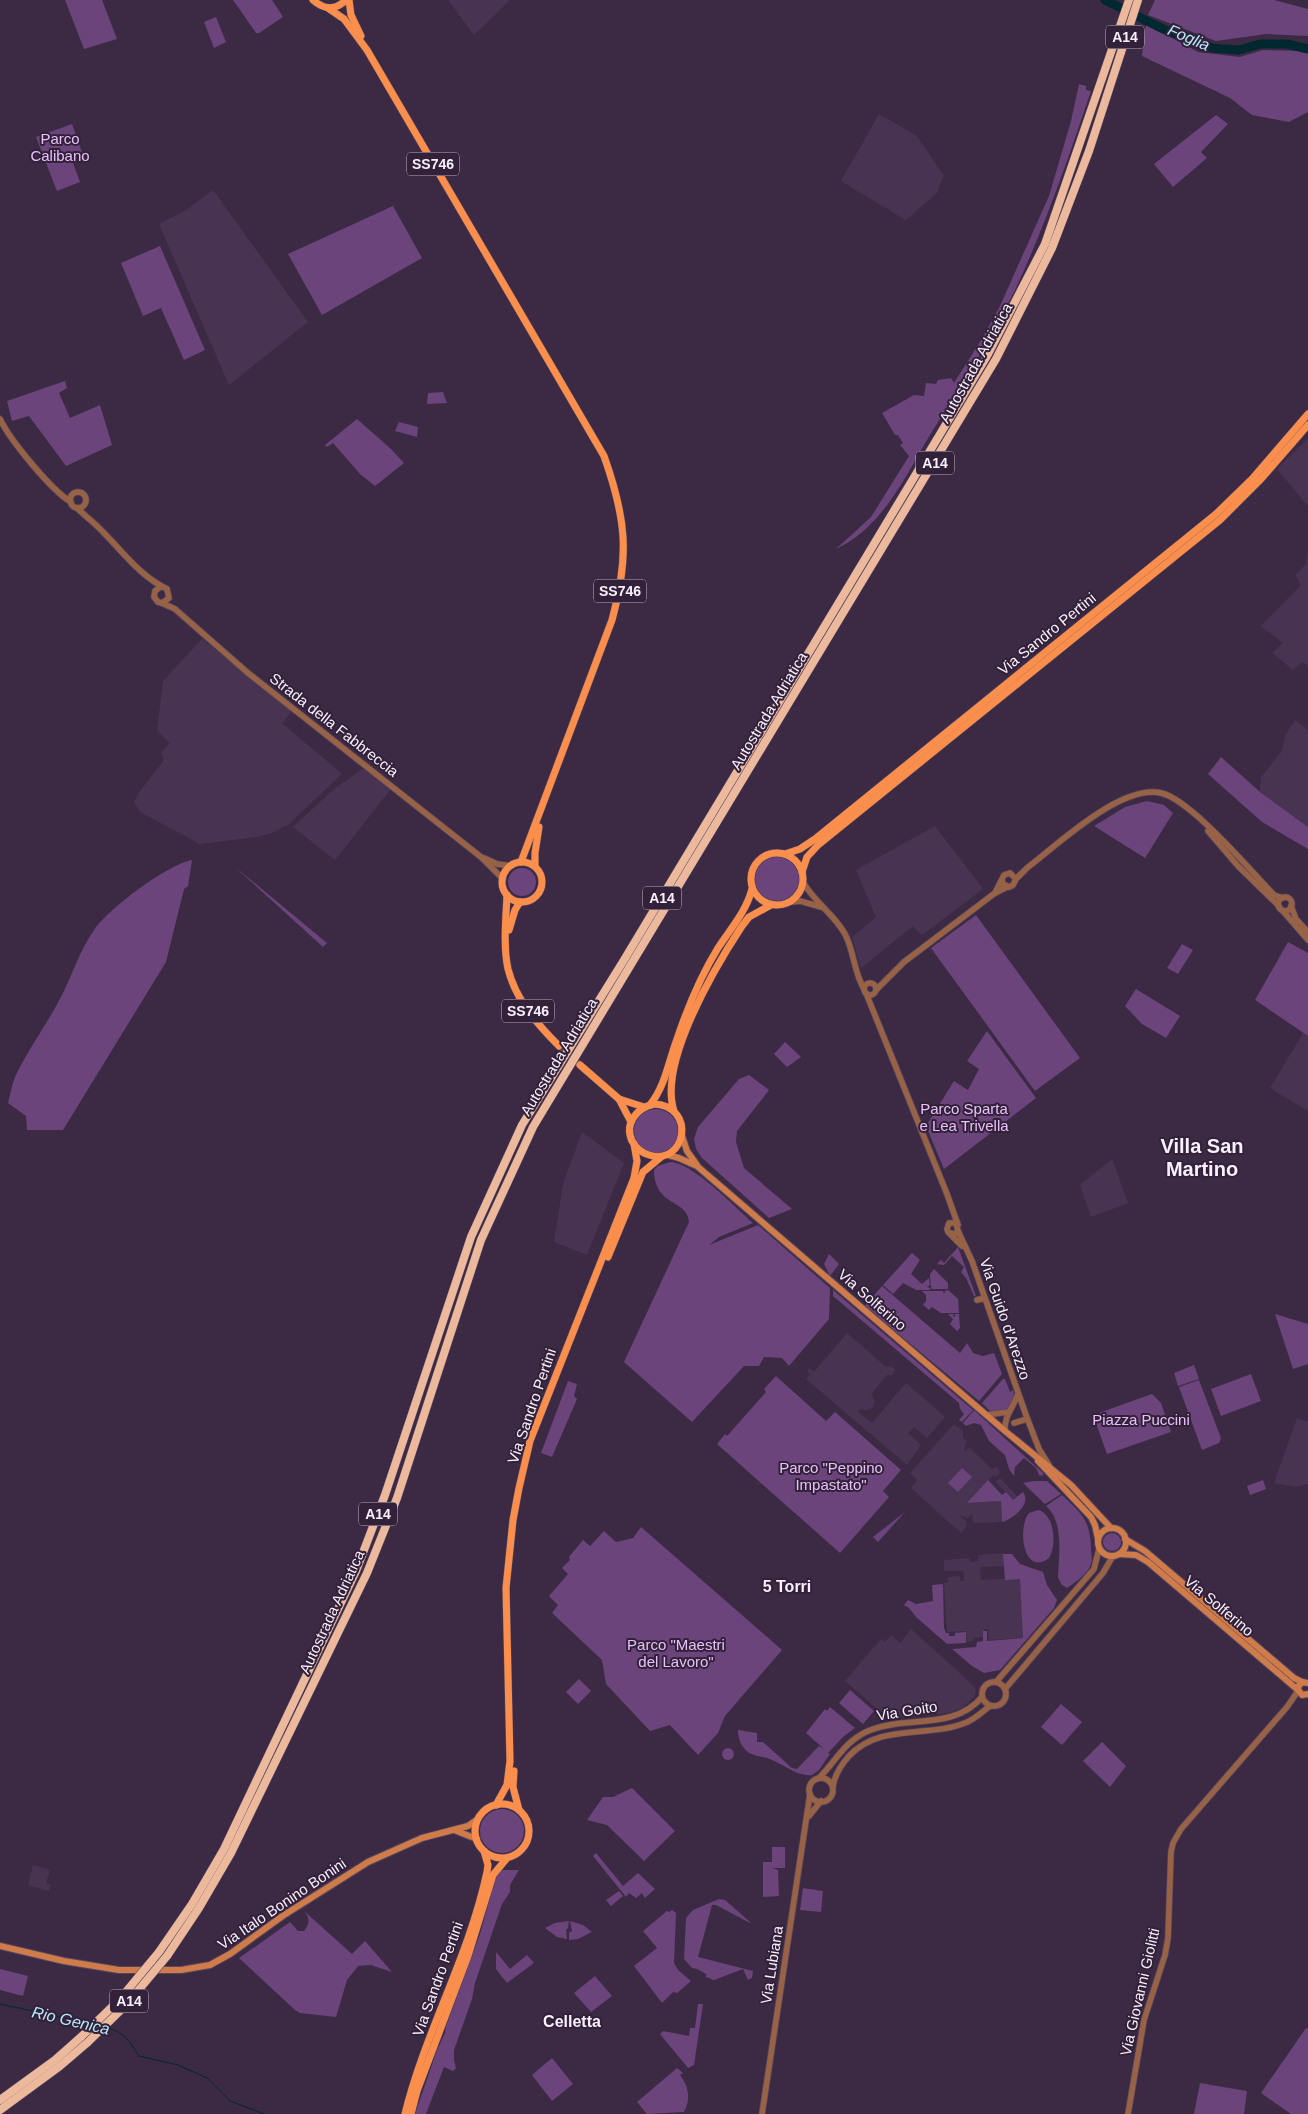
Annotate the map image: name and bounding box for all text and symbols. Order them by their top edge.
water label: Foglia [1165,21,1212,54]
road number: A14 [1106,26,1144,48]
park label: Parco Calibano [30,130,90,164]
road number: SS746 [407,152,459,175]
street label: Autostrada Adriatica [936,299,1016,426]
road number: A14 [916,452,954,474]
road number: SS746 [594,580,646,602]
street label: Via Sandro Pertini [994,589,1099,678]
street label: Autostrada Adriatica [727,648,811,773]
street label: Strada della Fabbreccia [267,669,402,780]
road number: A14 [643,886,681,910]
street label: Autostrada Adriatica [517,994,601,1119]
road number: SS746 [502,999,554,1022]
park label: Parco Sparta e Lea Trivella [919,1100,1009,1134]
district label: Villa San Martino [1160,1135,1244,1180]
street label: Via Guido d'Arezzo [977,1256,1034,1382]
street label: Via Solferino [835,1265,910,1334]
street label: Via Sandro Pertini [504,1346,559,1466]
park label: Piazza Puccini [1092,1411,1190,1428]
park label: Parco "Peppino Impastato" [779,1459,883,1493]
road number: A14 [359,1502,397,1526]
street label: Autostrada Adriatica [295,1547,368,1676]
street label: Via Solferino [1181,1572,1257,1639]
district label: 5 Torri [763,1578,811,1595]
park label: Parco "Maestri del Lavoro" [627,1636,725,1670]
street label: Via Goito [875,1697,939,1724]
street label: Via Italo Bonino Bonini [215,1854,349,1953]
street label: Via Sandro Pertini [409,1919,466,2038]
street label: Via Lubiana [757,1924,786,2005]
street label: Via Giovanni Giolitti [1117,1926,1162,2057]
road number: A14 [110,1990,148,2012]
water label: Rio Genica [30,2003,111,2038]
district label: Celletta [543,2013,601,2030]

